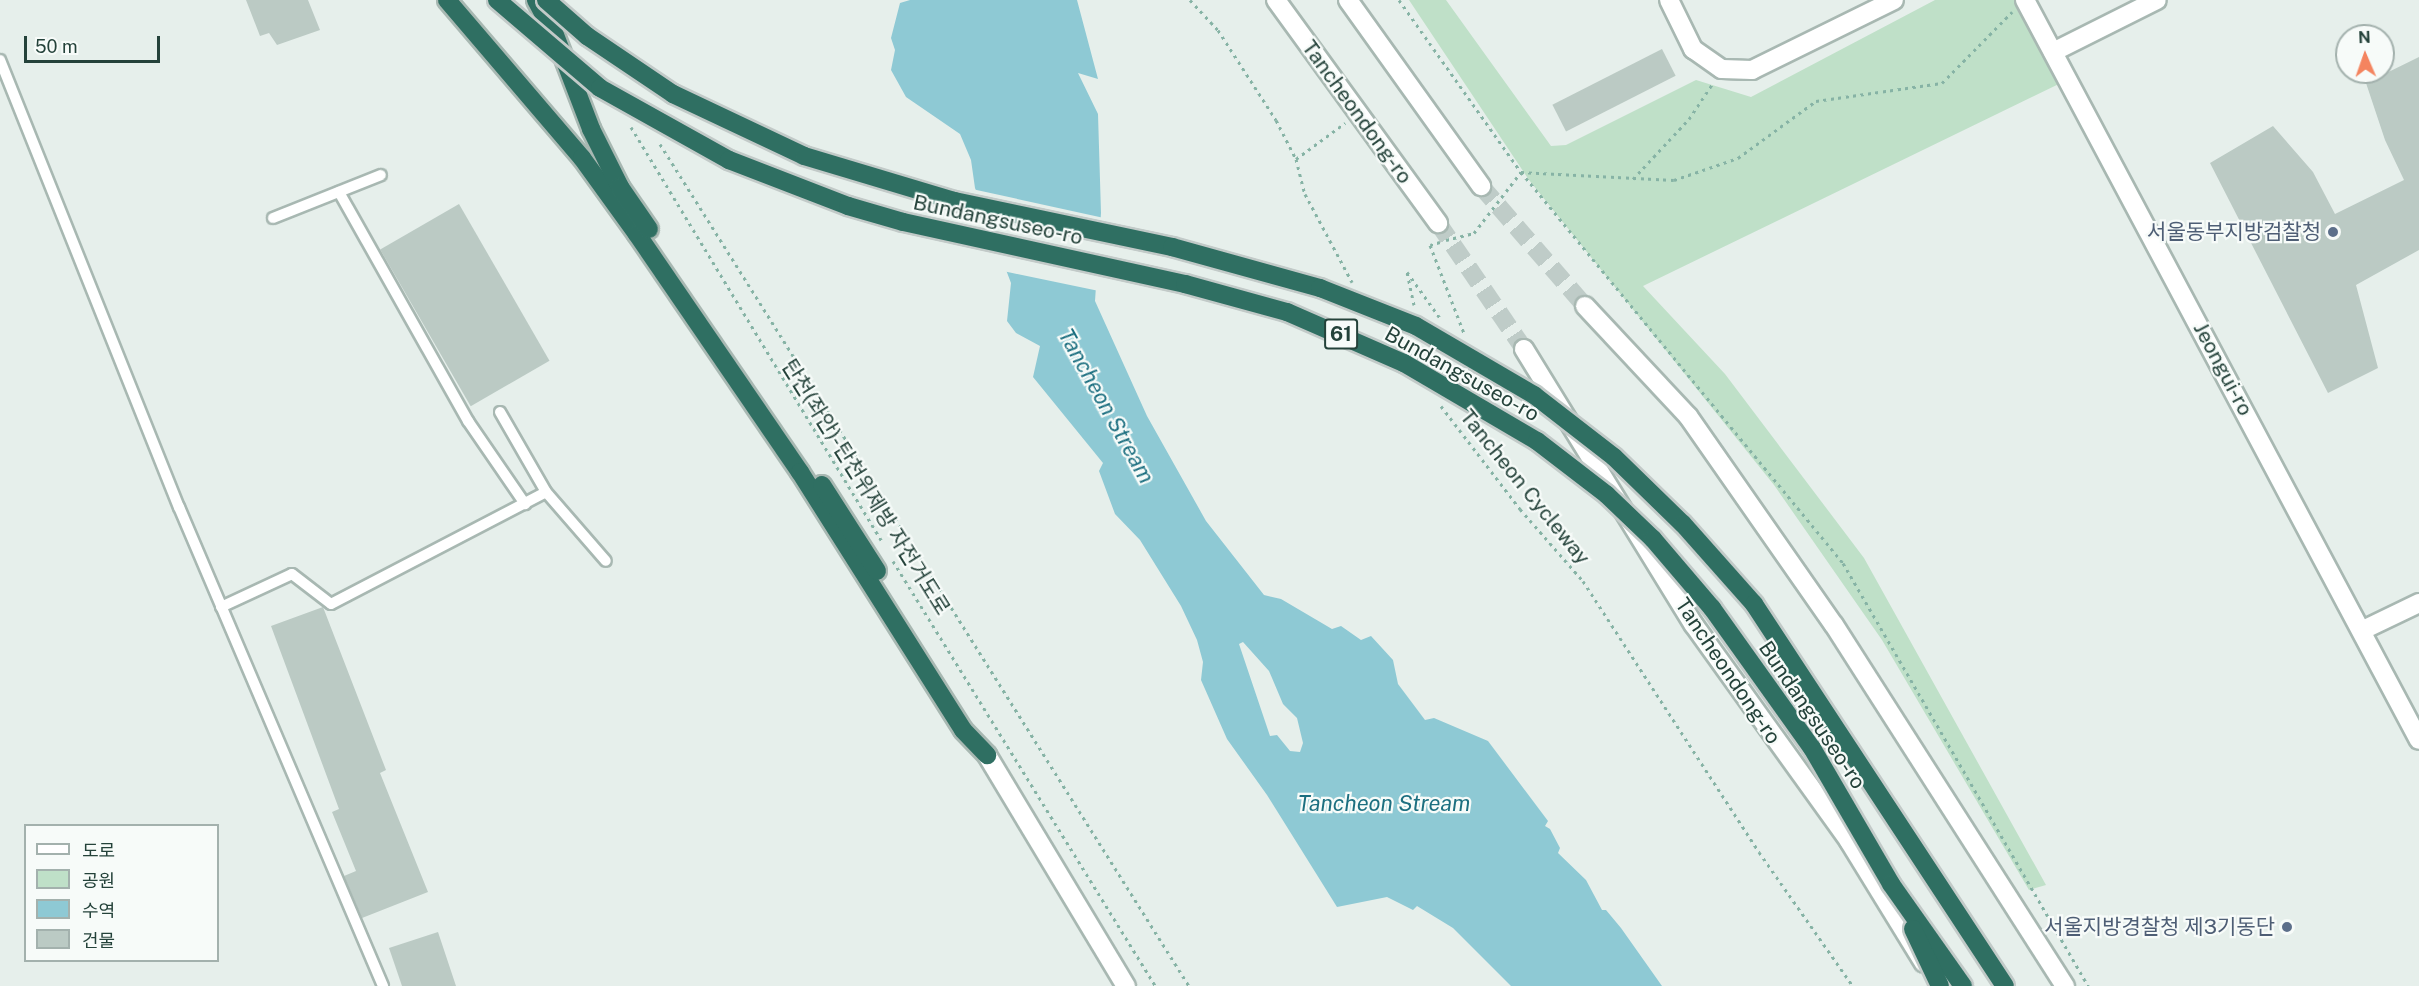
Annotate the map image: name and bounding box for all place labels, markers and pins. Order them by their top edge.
place label: 서울동부지방검찰청 [2147,219,2321,245]
marker: 서울동부지방검찰청 [2326,225,2340,239]
place label: 서울지방경찰청 제3기동단 [2044,914,2275,940]
marker: 서울지방경찰청 제3기동단 [2280,920,2294,934]

